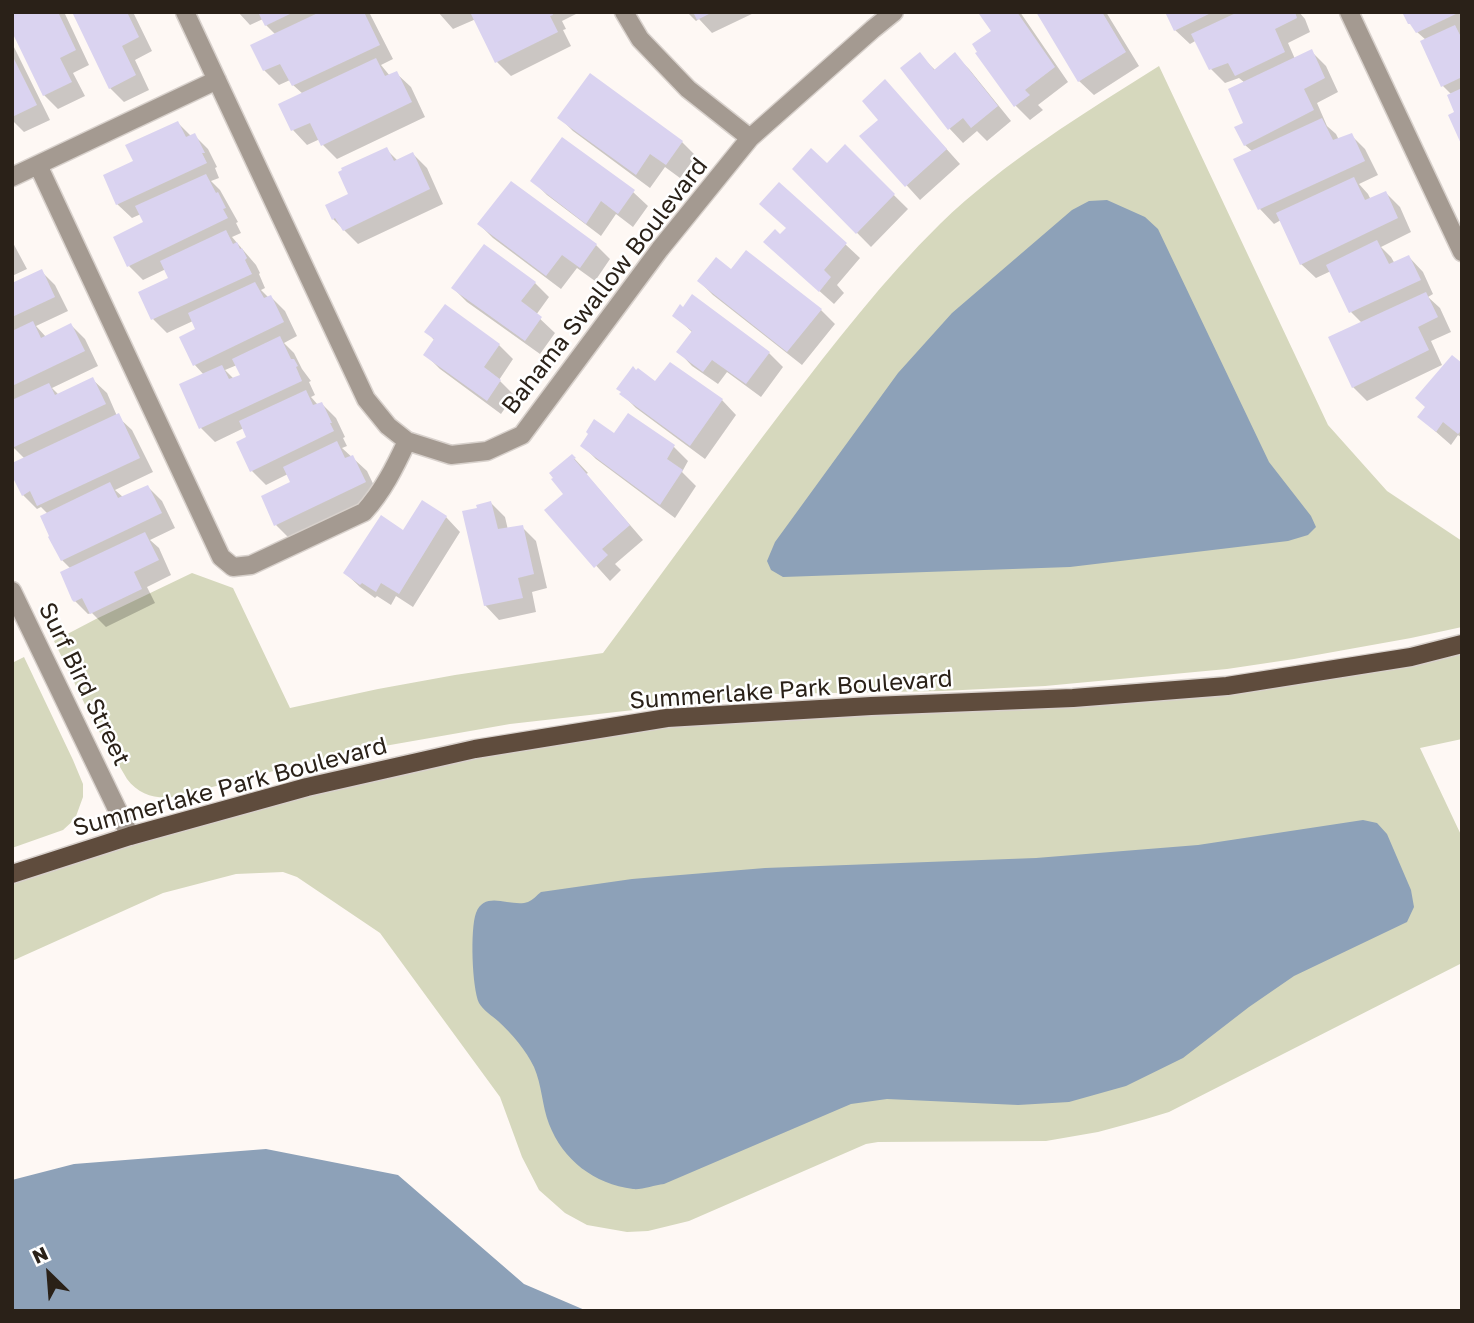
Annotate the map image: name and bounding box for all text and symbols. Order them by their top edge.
street label: Bahama Swallow Boulevard [496,152,714,420]
street label: Surf Bird Street [32,598,136,770]
street label: Summerlake Park Boulevard [628,664,954,716]
street label: Summerlake Park Boulevard [70,731,390,843]
north arrow [14,1239,84,1309]
text: N [28,1241,51,1268]

